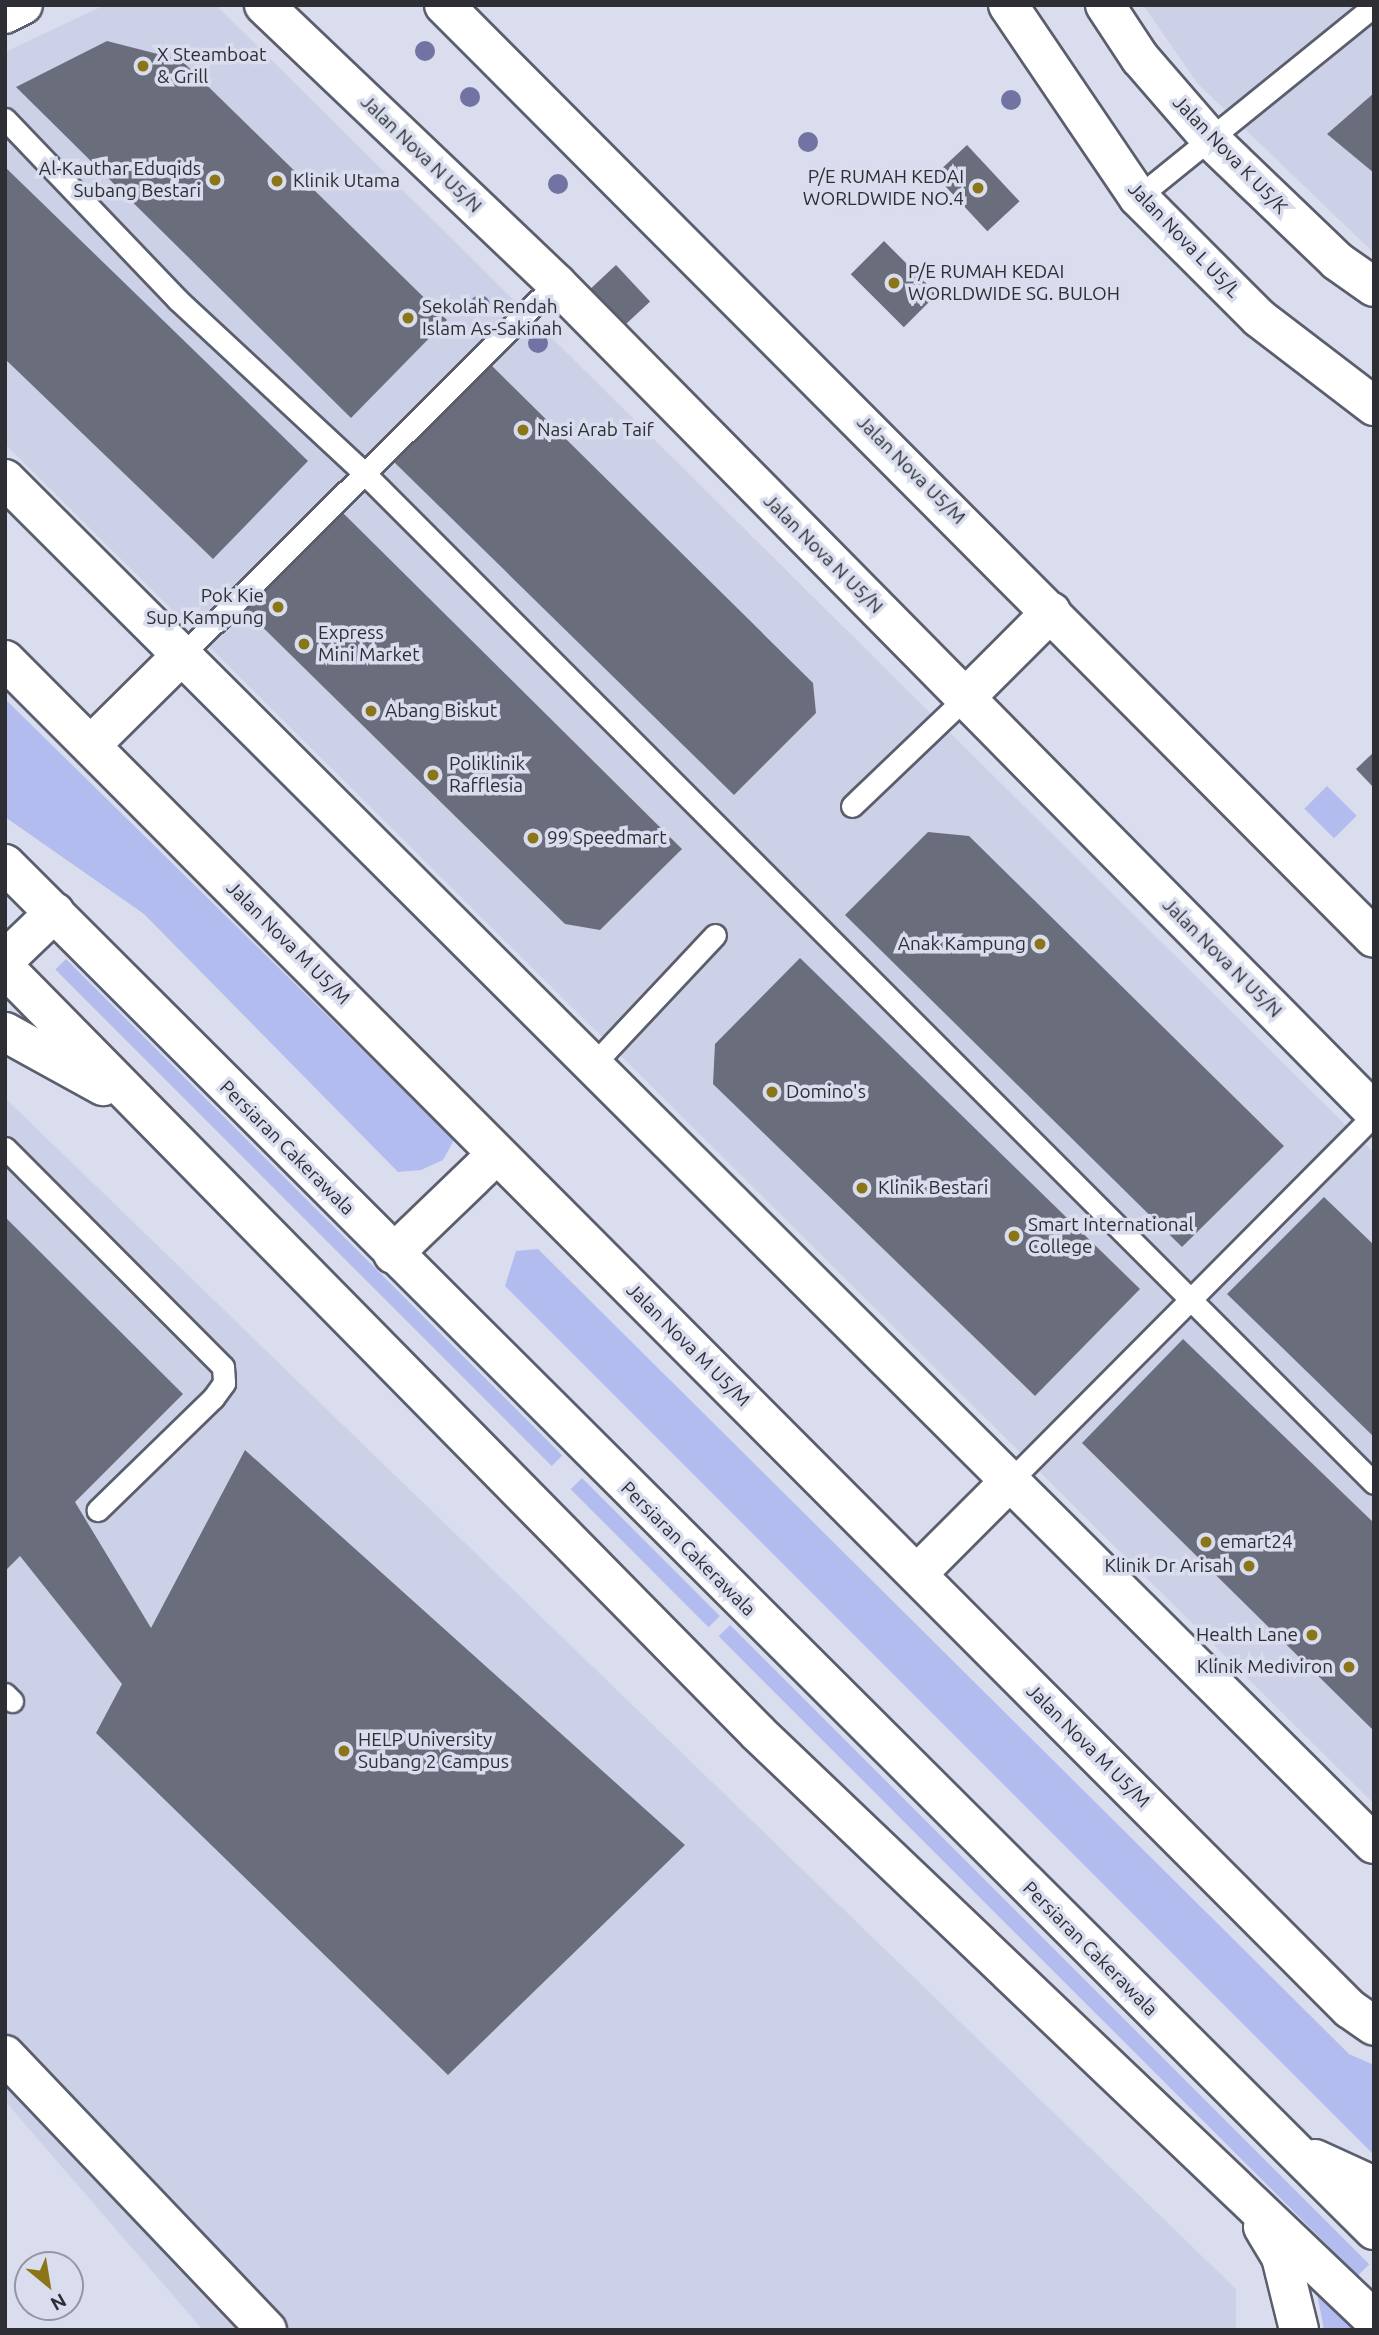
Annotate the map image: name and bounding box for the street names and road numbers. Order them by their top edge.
street label: Jalan Nova N U5/N [356,90,486,218]
street label: Jalan Nova K U5/K [1168,91,1292,219]
street label: Jalan Nova L U5/L [1123,178,1245,302]
street label: Jalan Nova U5/M [852,411,970,529]
street label: Jalan Nova N U5/N [759,490,887,618]
street label: Jalan Nova M U5/M [222,877,354,1009]
street label: Jalan Nova N U5/N [1158,894,1286,1022]
street label: Persiaran Cakerawala [215,1076,359,1220]
street label: Jalan Nova M U5/M [622,1279,754,1411]
street label: Persiaran Cakerawala [616,1477,760,1621]
street label: Jalan Nova M U5/M [1022,1680,1154,1812]
street label: Persiaran Cakerawala [1018,1877,1162,2021]

